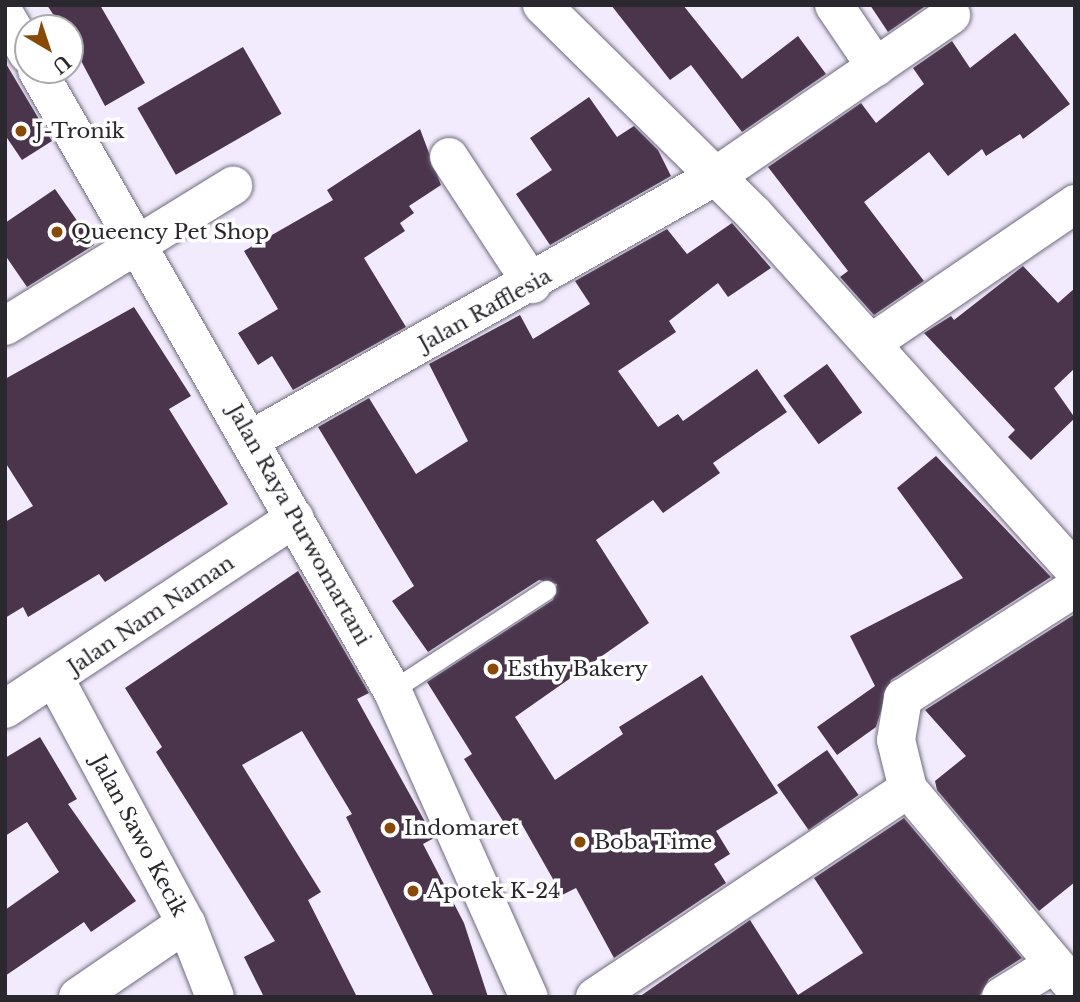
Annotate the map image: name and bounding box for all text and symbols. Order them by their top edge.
north arrow [14,14,84,84]
text: U [48,50,75,78]
place label: J-Tronik [35,118,125,144]
marker: J-Tronik [13,123,29,139]
place label: Queency Pet Shop [71,219,270,245]
marker: Queency Pet Shop [49,224,65,240]
street label: Jalan Rafflesia [414,263,556,357]
street label: Jalan Raya Purwomartani [222,400,376,650]
street label: Jalan Nam Naman [63,550,239,680]
place label: Esthy Bakery [507,656,649,682]
marker: Esthy Bakery [485,661,501,677]
street label: Jalan Sawo Kecik [86,751,192,921]
place label: Indomaret [404,815,519,841]
marker: Indomaret [382,820,398,836]
place label: Boba Time [594,829,713,855]
marker: Boba Time [572,834,588,850]
place label: Apotek K-24 [427,878,561,904]
marker: Apotek K-24 [405,883,421,899]

